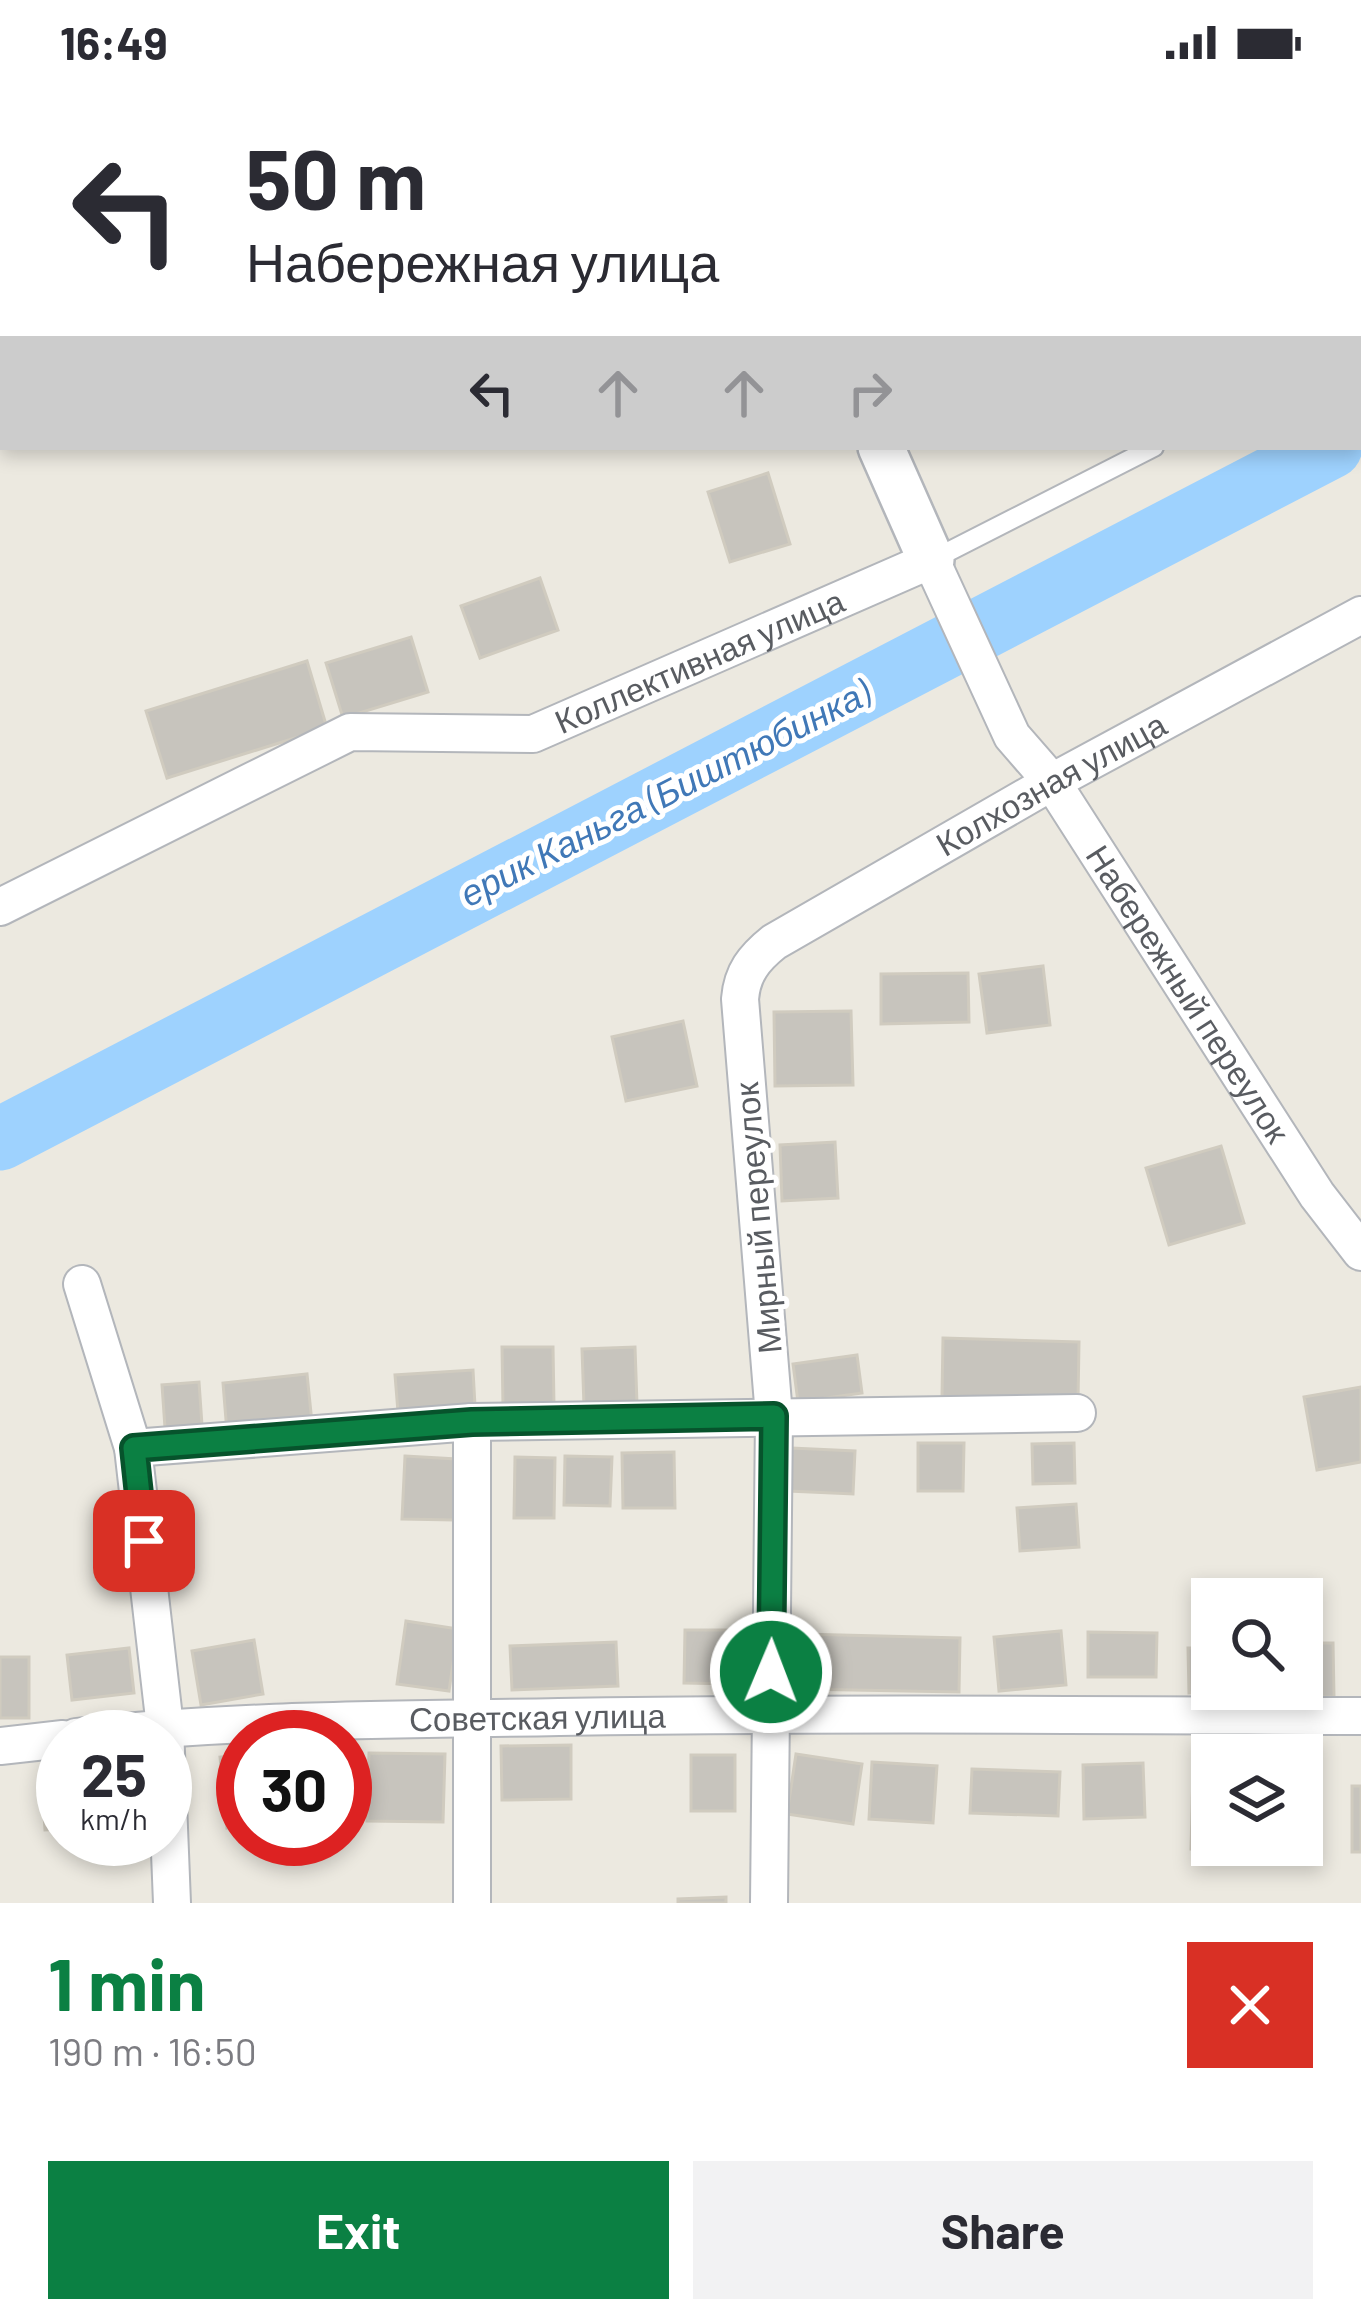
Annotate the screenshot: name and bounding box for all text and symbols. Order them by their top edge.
text: 16:49 [60,15,168,69]
text: 50 m [246,126,426,227]
icon: left [48,132,204,288]
text: Набережная улица [246,228,719,293]
icon: left [459,360,525,426]
icon: ahead [585,360,651,426]
icon: ahead [711,360,777,426]
icon: right [837,360,903,426]
street label: Коллективная улица [548,579,850,741]
water label: ерик Каньга (Биштюбинка) [452,669,879,915]
street label: Колхозная улица [928,703,1173,864]
street label: Набережный переулок [1079,837,1299,1150]
street label: Мирный переулок [725,1080,789,1355]
pin [93,1490,195,1592]
icon: arrive [111,1508,177,1574]
map controls [1191,1578,1323,1866]
button: search [1191,1578,1323,1710]
position arrow [708,1609,834,1735]
street label: Советская улица [409,1695,667,1738]
speed limit sign: 30 [216,1710,372,1866]
button: layers [1191,1734,1323,1866]
text: 25 [81,1737,147,1809]
text: km/h [80,1800,148,1836]
text: 1 min [48,1939,206,2025]
button: close [1187,1942,1313,2068]
text: 190 m · 16:50 [48,2027,257,2074]
button: Exit [48,2161,669,2299]
button: Share [693,2161,1313,2299]

